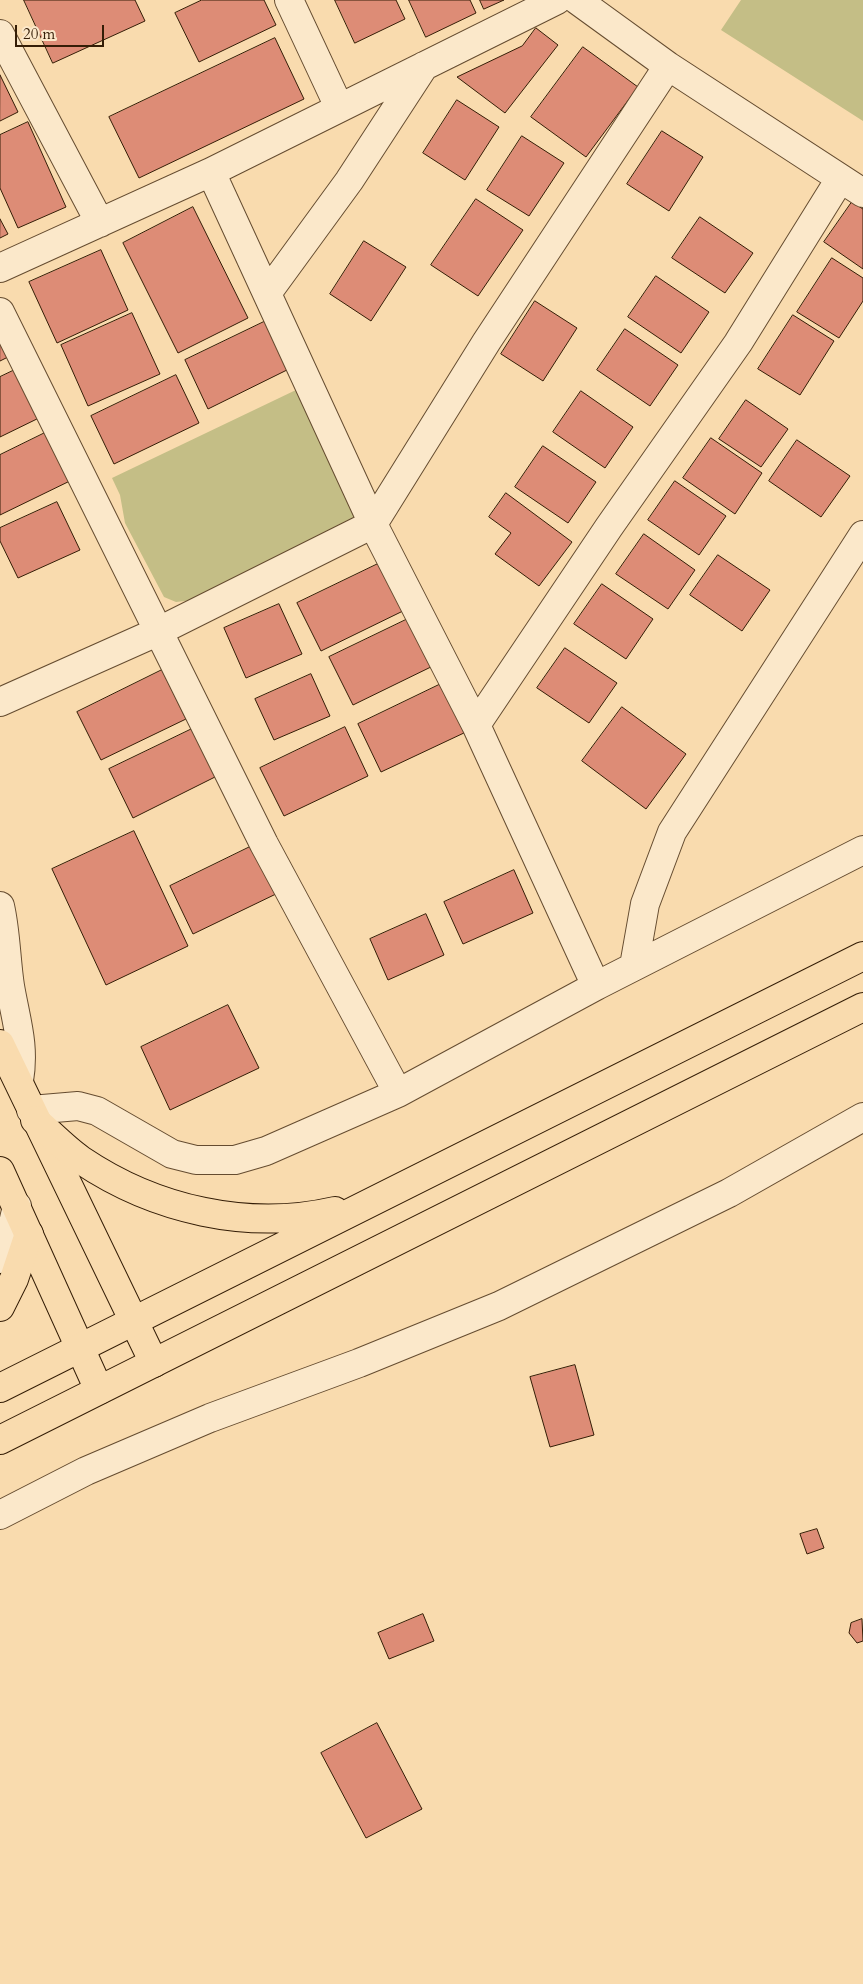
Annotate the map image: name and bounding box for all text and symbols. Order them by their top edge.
scale bar [18,15,106,47]
text: 20 m [23,24,55,44]

